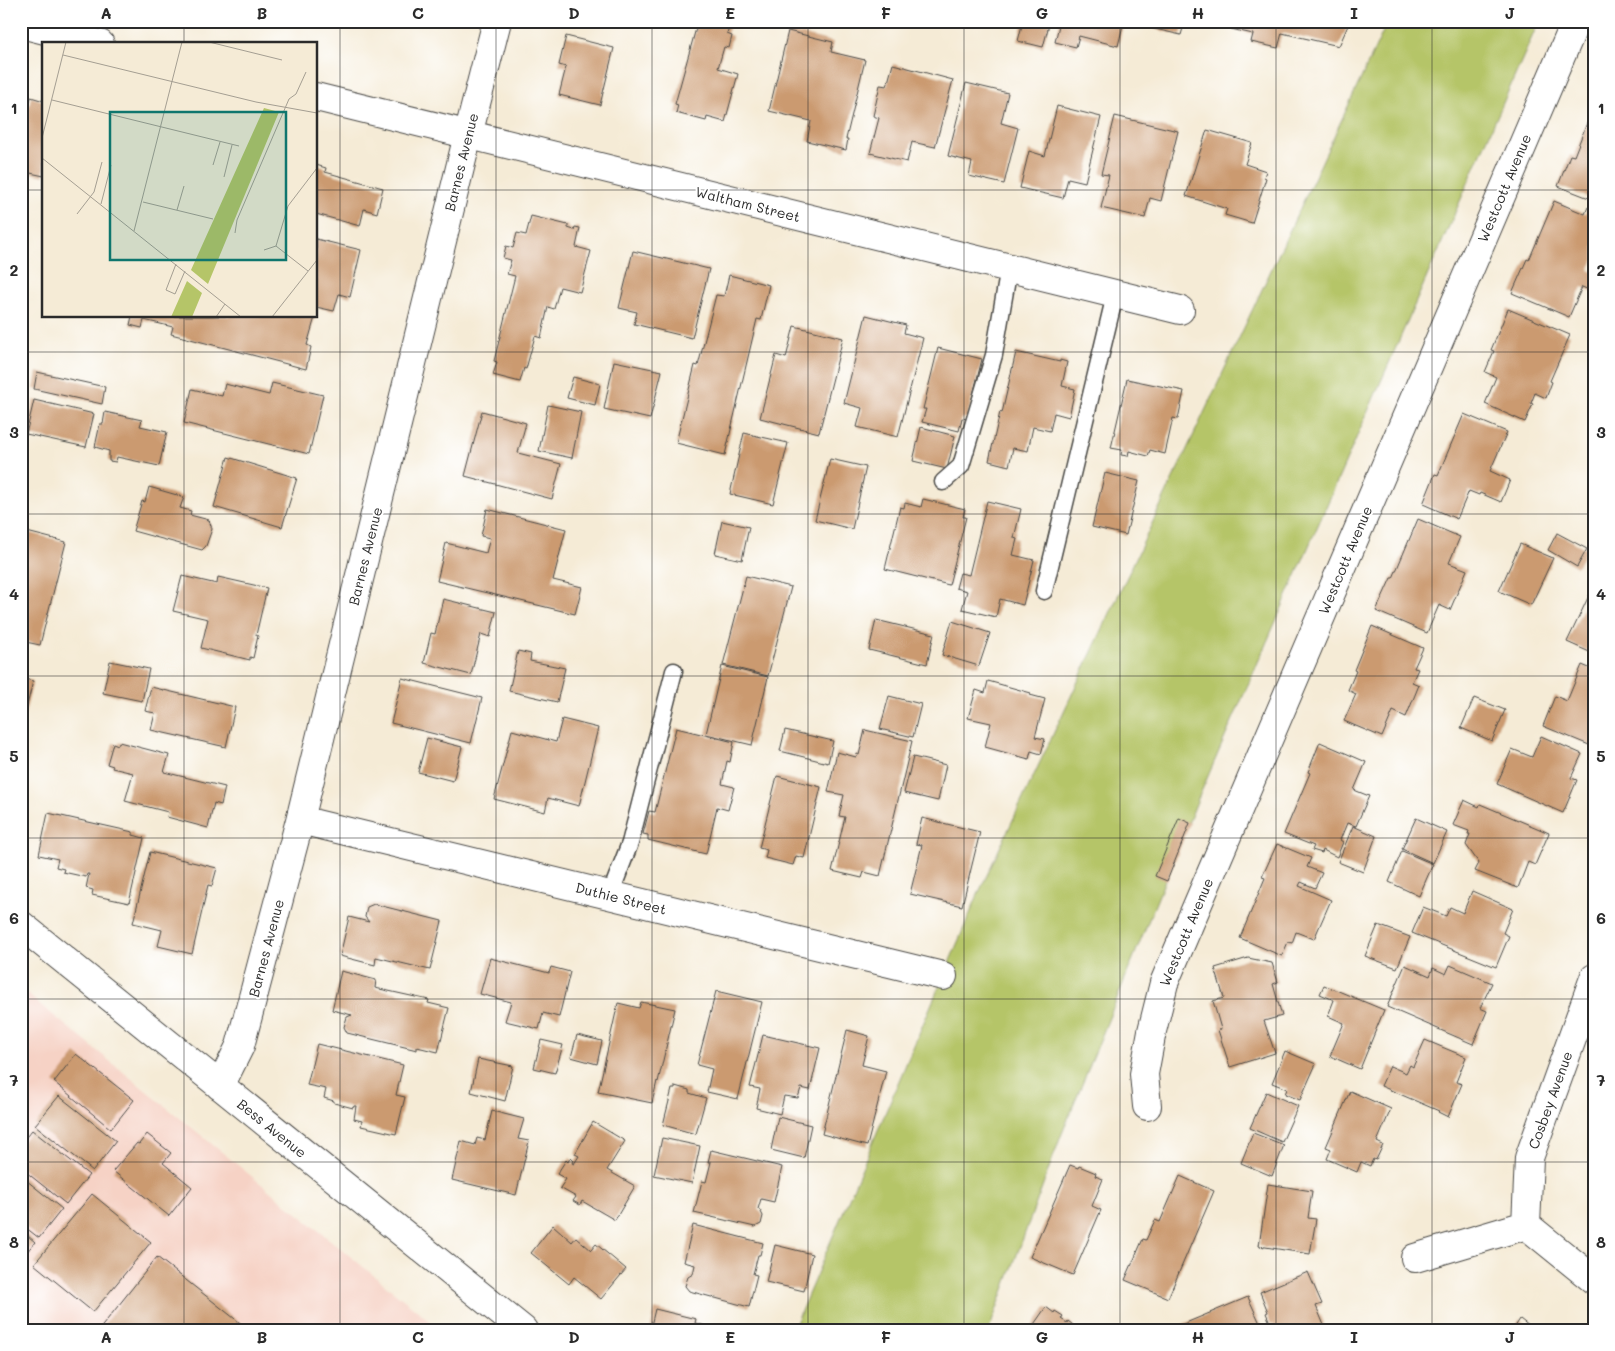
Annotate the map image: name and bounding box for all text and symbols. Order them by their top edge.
text: A [100,2,112,23]
text: B [257,2,267,23]
text: C [412,2,424,23]
text: D [568,2,580,23]
text: E [725,2,735,23]
text: F [881,2,891,23]
text: G [1036,2,1048,23]
text: H [1192,2,1204,23]
text: I [1350,2,1358,23]
text: J [1505,2,1515,23]
inset map [42,42,318,318]
text: 1 [10,97,18,118]
text: 1 [1597,97,1605,118]
street label: Barnes Avenue [440,111,482,213]
street label: Westcott Avenue [1473,131,1535,245]
street label: Waltham Street [694,182,802,226]
text: 2 [10,259,19,280]
text: 2 [1597,259,1606,280]
text: 3 [9,421,19,442]
text: 3 [1596,421,1606,442]
street label: Westcott Avenue [1314,503,1376,617]
street label: Barnes Avenue [344,505,386,607]
text: 4 [9,583,19,604]
text: 4 [1596,583,1606,604]
text: 5 [9,745,19,766]
text: 5 [1596,745,1606,766]
street label: Westcott Avenue [1155,875,1217,989]
street label: Duthie Street [573,877,669,919]
street label: Barnes Avenue [244,897,288,999]
text: 6 [9,907,19,928]
text: 6 [1596,907,1606,928]
street label: Cosbey Avenue [1523,1048,1577,1152]
text: 7 [10,1069,19,1090]
text: 7 [1597,1069,1606,1090]
street label: Bess Avenue [233,1094,311,1162]
text: 8 [9,1231,19,1252]
text: 8 [1596,1231,1606,1252]
text: A [100,1326,112,1347]
text: B [257,1326,267,1347]
text: C [412,1326,424,1347]
text: D [568,1326,580,1347]
text: E [725,1326,735,1347]
text: F [881,1326,891,1347]
text: G [1036,1326,1048,1347]
text: H [1192,1326,1204,1347]
text: I [1350,1326,1358,1347]
text: J [1505,1326,1515,1347]

